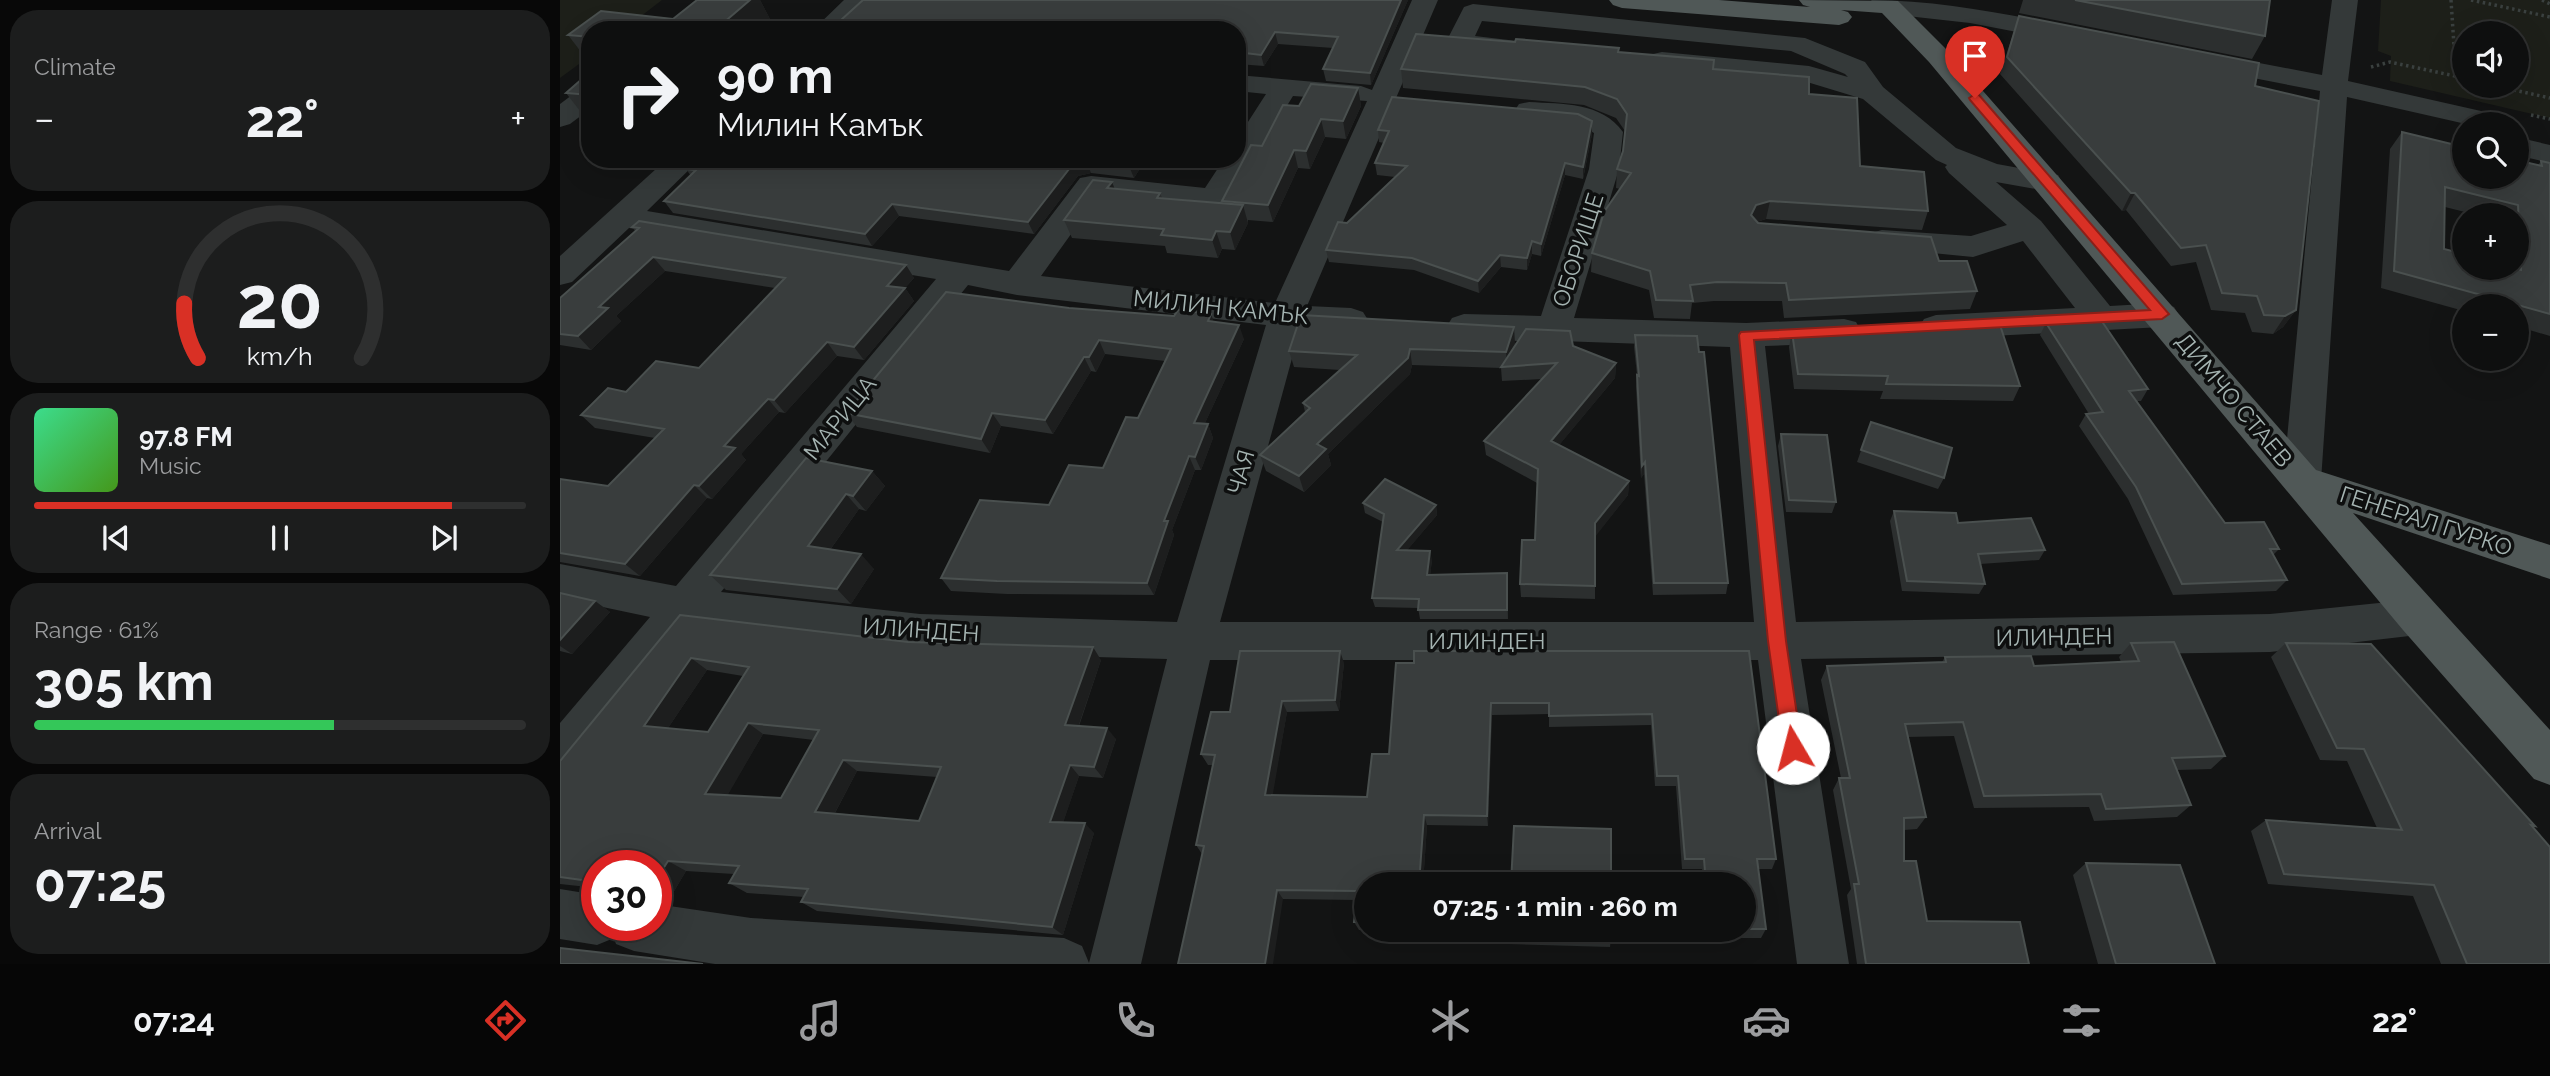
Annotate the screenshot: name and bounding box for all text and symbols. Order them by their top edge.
map controls [2452,21,2529,371]
button: sound [2452,21,2529,98]
pin [1945,26,2005,98]
icon: arrive [1956,37,1994,75]
text: 90 m [717,47,833,104]
icon: right [602,49,693,140]
text: Climate [34,53,116,80]
text: 22° [246,88,319,149]
text: − [34,96,54,141]
text: + [510,96,526,141]
text: Милин Камък [717,106,924,143]
button: search [2452,112,2529,189]
street label: ОБОРИЩЕ [1546,190,1609,310]
button: + [2452,203,2529,280]
text: 20 [237,260,323,345]
street label: МИЛИН КАМЪК [1132,284,1310,329]
button: − [2452,294,2529,371]
street label: ДИМЧО СТАЕВ [2171,327,2298,472]
text: km/h [247,340,313,370]
street label: МАРИЦА [798,370,882,465]
text: 97.8 FM [139,422,233,452]
street label: ЧАЯ [1221,447,1260,497]
text: Music [139,452,202,479]
street label: ГЕНЕРАЛ ГУРКО [2337,480,2516,561]
icon: previous [97,519,135,557]
icon: pause [261,519,299,557]
icon: next [425,519,463,557]
street label: ИЛИНДЕН [862,612,980,647]
text: Range · 61% [34,616,159,643]
street label: ИЛИНДЕН [1995,622,2113,651]
street label: ИЛИНДЕН [1429,627,1545,654]
text: 305 km [34,651,214,712]
position arrow [1756,711,1830,785]
text: Arrival [34,817,101,844]
speed limit sign: 30 [581,850,672,941]
text: 07:25 [34,852,166,913]
text: 07:25 · 1 min · 260 m [1432,892,1678,922]
icon: directions [481,996,530,1045]
icon: music [796,996,845,1045]
icon: phone [1111,996,1160,1045]
icon: climate [1426,996,1475,1045]
icon: car [1742,996,1791,1045]
icon: filters [2057,996,2106,1045]
text: 07:24 [133,1002,215,1039]
text: 22° [2372,1002,2417,1039]

